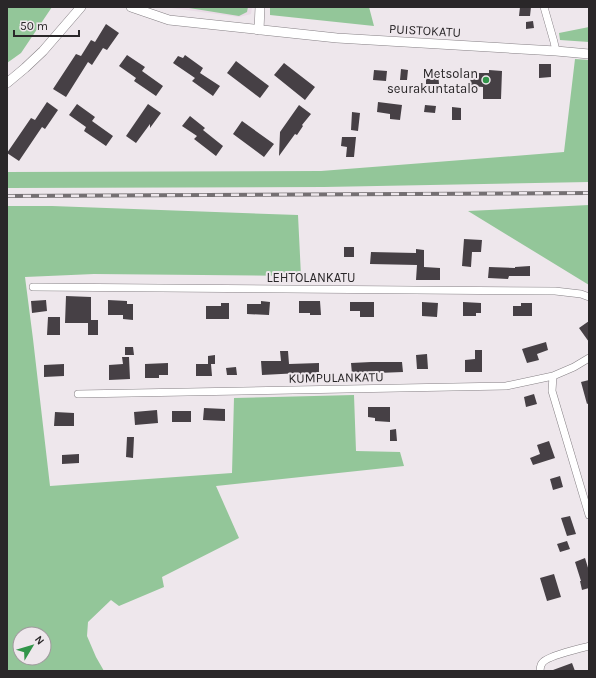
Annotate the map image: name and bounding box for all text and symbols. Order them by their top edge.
scale bar [14,12,79,38]
text: 50 m [20,19,48,33]
street label: PUISTOKATU [389,21,461,40]
place label: Metsolan seurakuntatalo [387,66,478,96]
marker: Metsolan seurakuntatalo [481,75,491,85]
street label: LEHTOLANKATU [266,270,356,285]
street label: KUMPULANKATU [288,369,384,386]
north arrow [12,626,52,666]
text: N [32,633,47,647]

